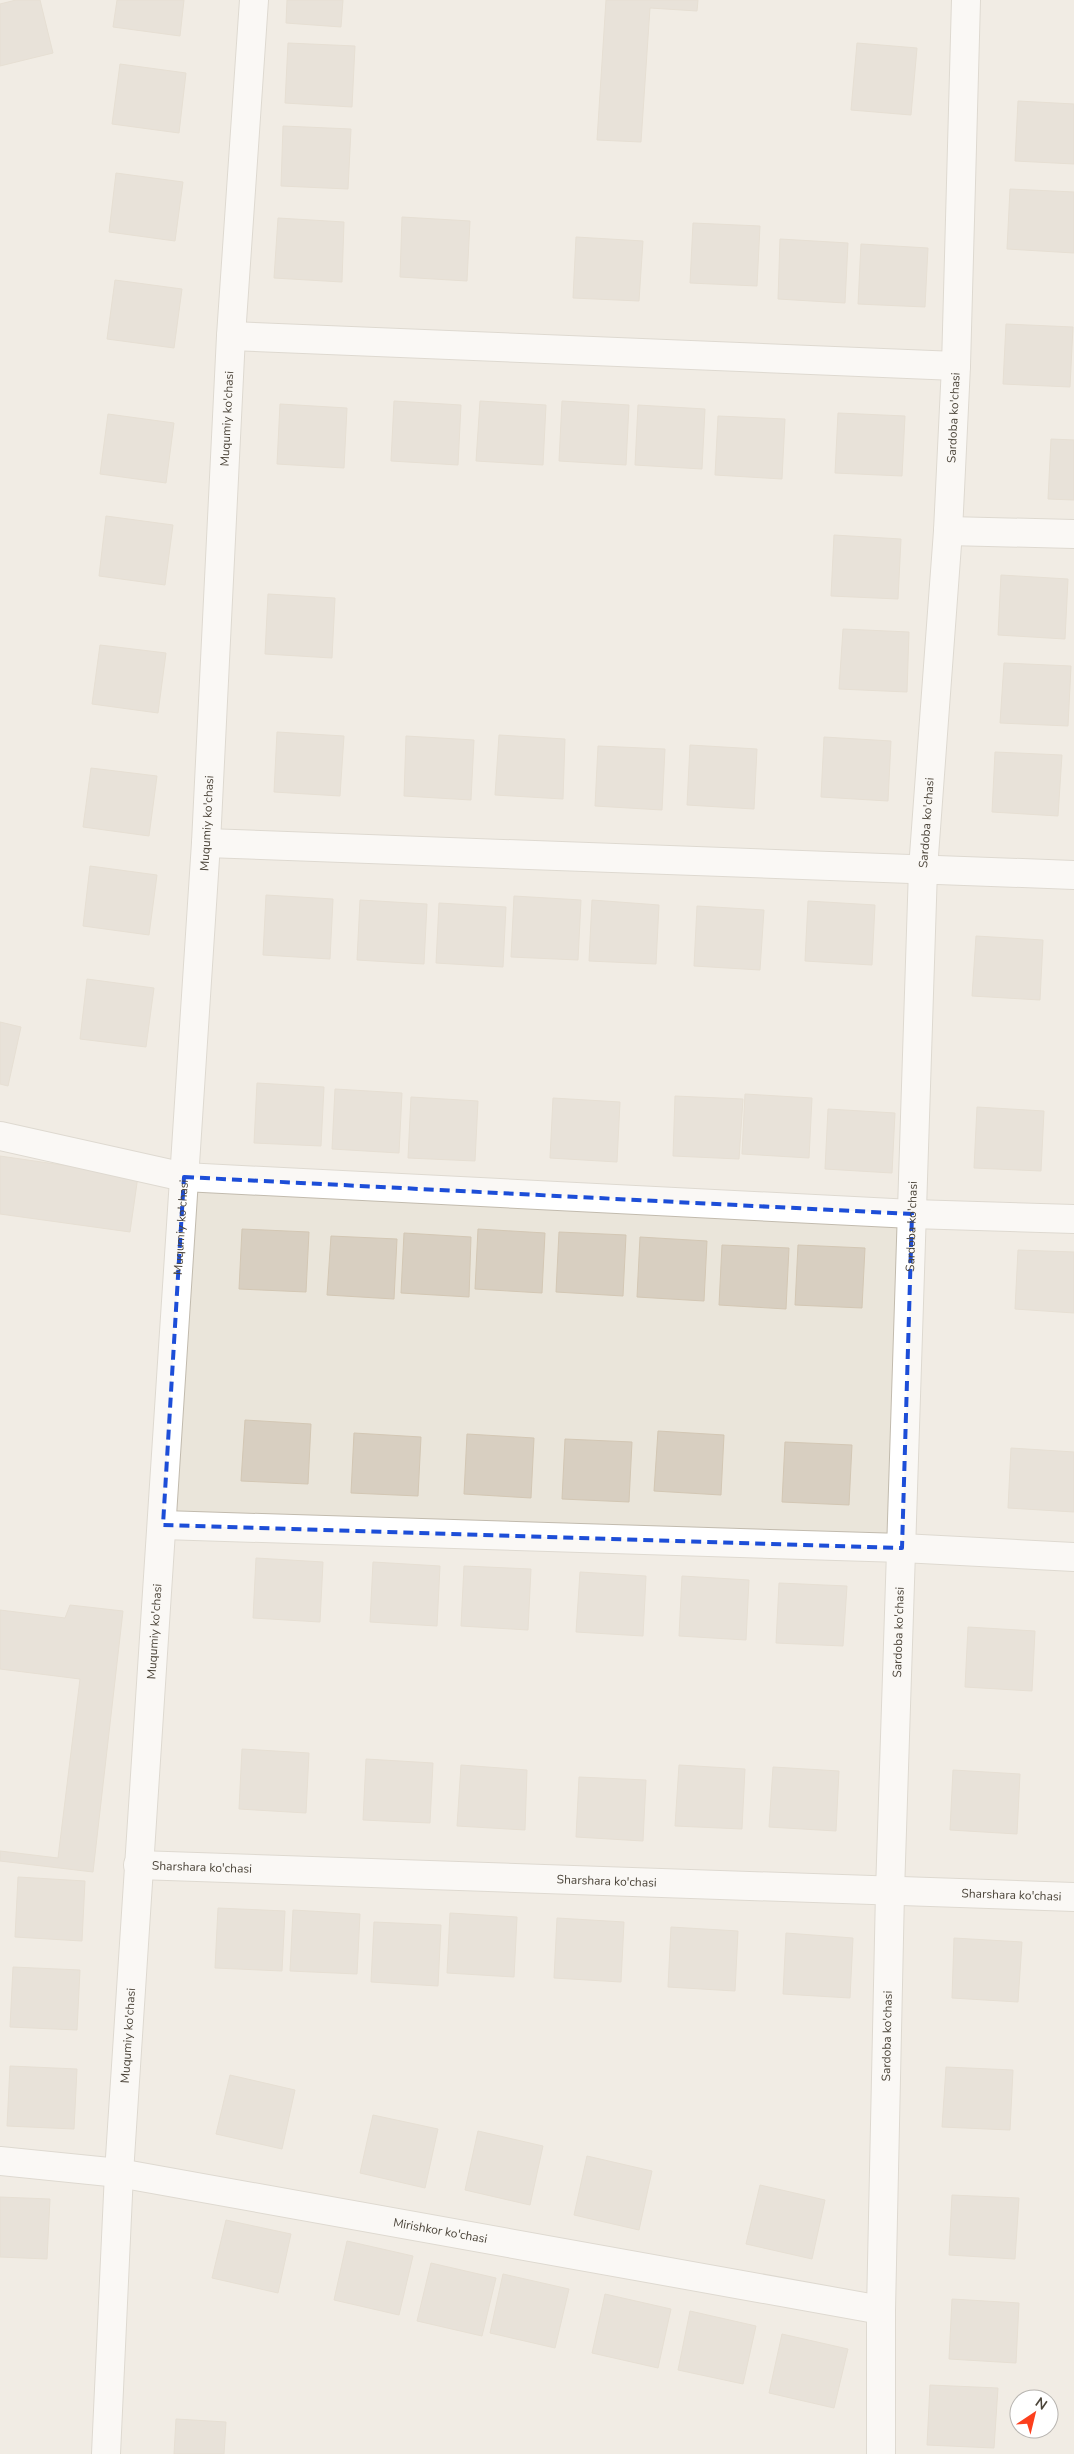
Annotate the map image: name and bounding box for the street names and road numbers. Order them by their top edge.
street label: Muqumiy ko'chasi [217,371,237,467]
street label: Sardoba ko'chasi [943,372,964,463]
street label: Muqumiy ko'chasi [196,775,217,871]
street label: Sardoba ko'chasi [915,777,938,869]
street label: Muqumiy ko'chasi [170,1179,192,1276]
street label: Sardoba ko'chasi [902,1181,921,1272]
street label: Muqumiy ko'chasi [143,1583,166,1680]
street label: Sardoba ko'chasi [889,1587,908,1678]
street label: Sharshara ko'chasi [152,1857,252,1877]
street label: Sharshara ko'chasi [556,1871,657,1891]
street label: Sharshara ko'chasi [961,1885,1062,1905]
street label: Muqumiy ko'chasi [117,1987,139,2084]
street label: Sardoba ko'chasi [878,1991,896,2082]
street label: Mirishkor ko'chasi [392,2214,489,2247]

